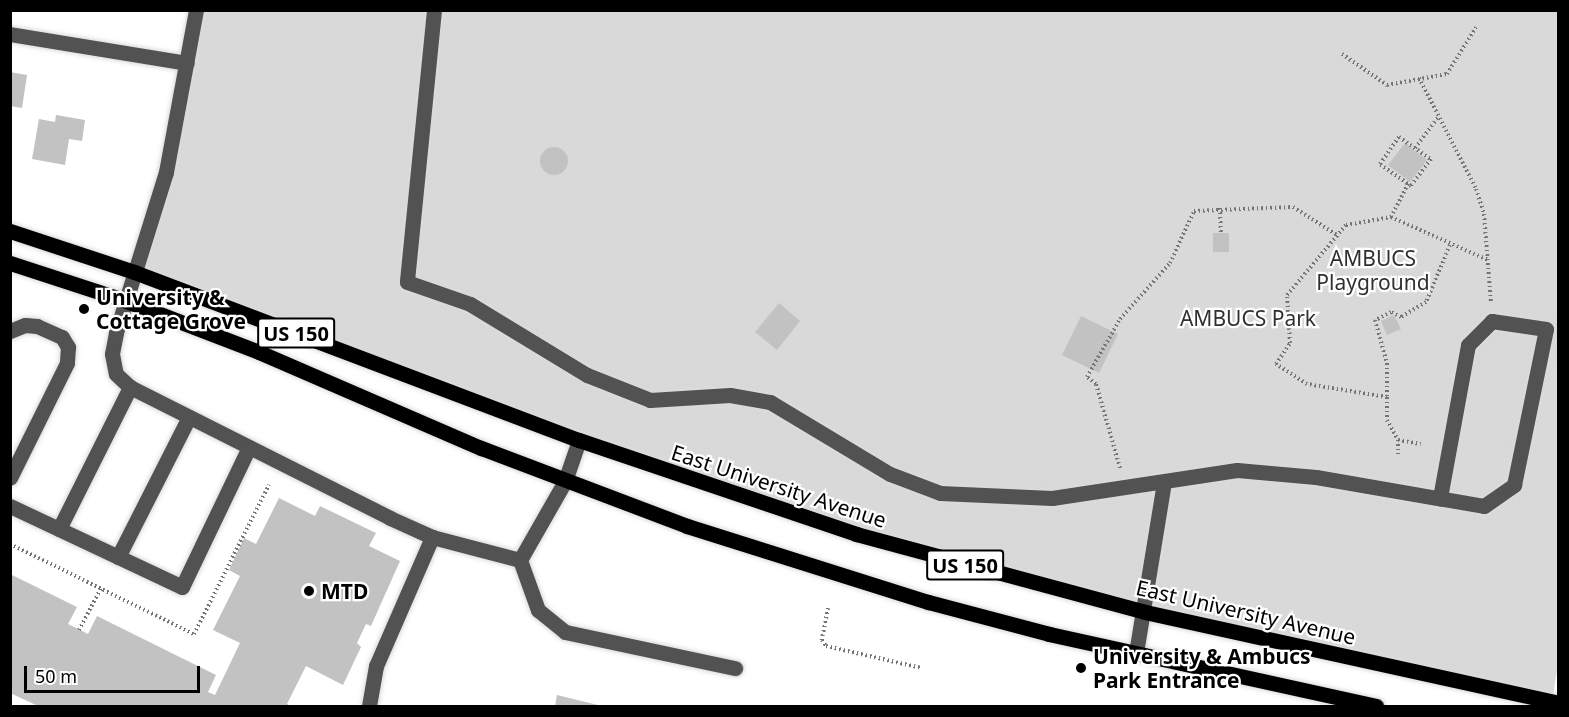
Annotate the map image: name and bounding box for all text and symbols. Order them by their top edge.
park label: AMBUCS Playground [1316,245,1430,295]
place label: University & Cottage Grove [96,284,246,334]
marker: University & Cottage Grove [77,302,91,316]
park label: AMBUCS Park [1180,305,1316,331]
road number: US 150 [257,316,335,350]
street label: East University Avenue [668,439,890,533]
road number: US 150 [926,548,1004,582]
street label: East University Avenue [1134,574,1358,650]
place label: MTD [321,578,368,604]
marker: MTD [302,584,316,598]
place label: University & Ambucs Park Entrance [1093,643,1311,693]
scale bar [27,654,202,692]
marker: University & Ambucs Park Entrance [1074,661,1088,675]
text: 50 m [35,664,77,688]

